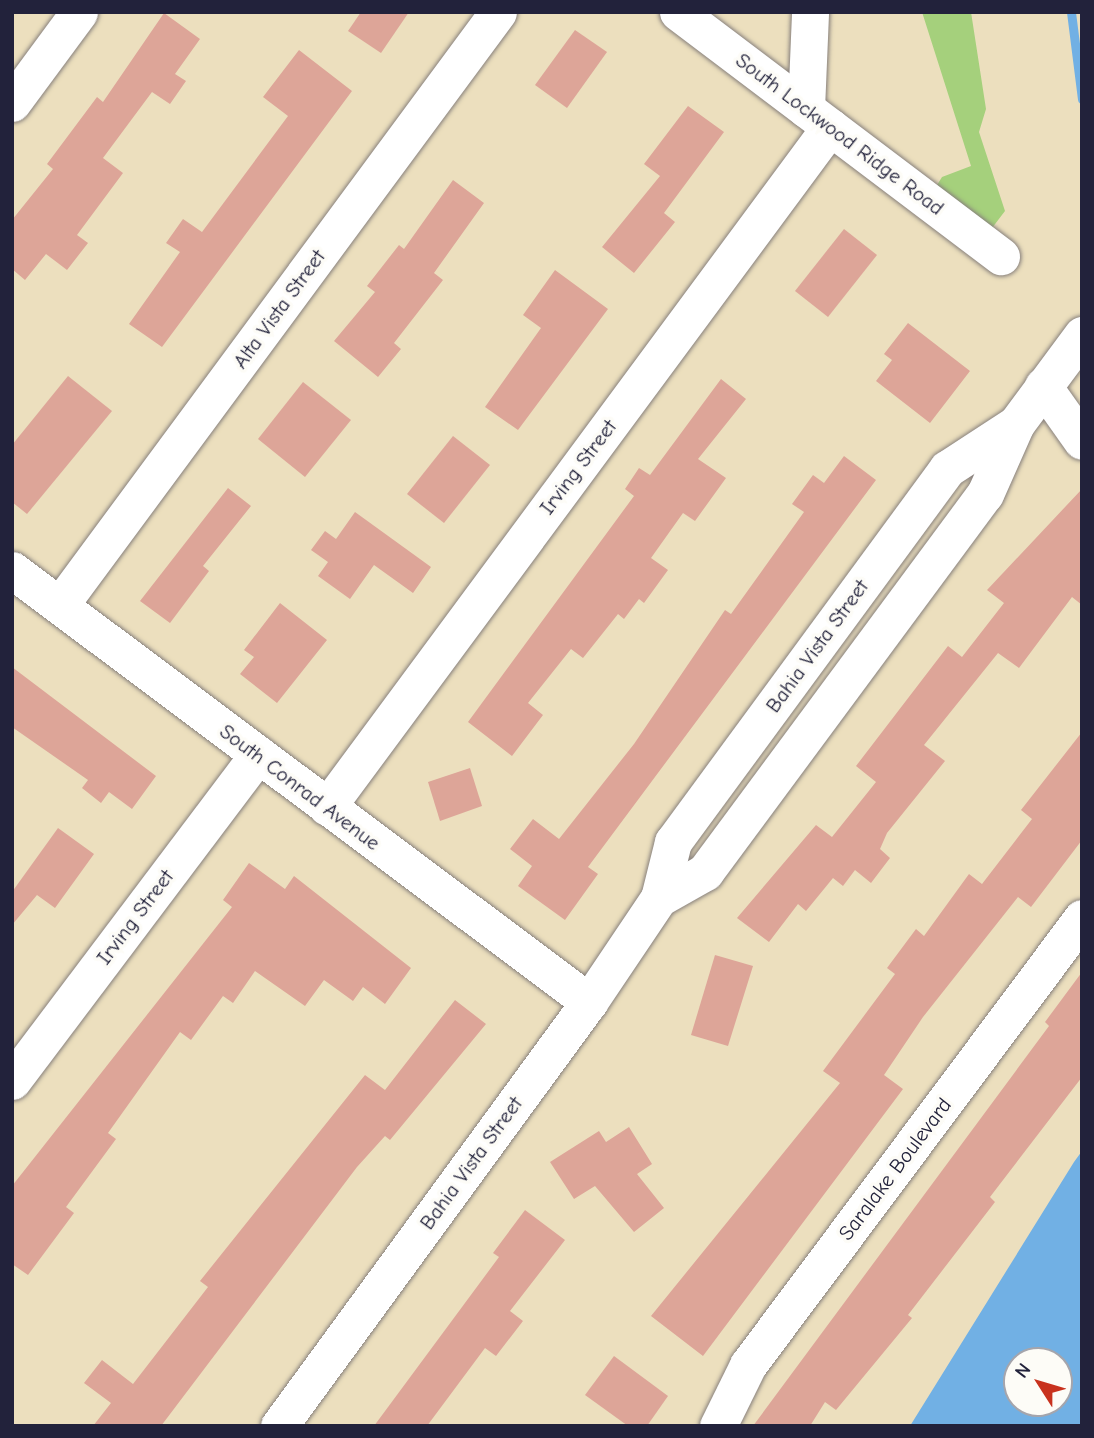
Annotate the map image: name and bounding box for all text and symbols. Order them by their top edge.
street label: South Lockwood Ridge Road [731,47,949,221]
street label: Alta Vista Street [227,245,331,373]
street label: Irving Street [534,415,622,519]
street label: Bahia Vista Street [760,575,874,717]
street label: South Conrad Avenue [215,719,385,855]
street label: Irving Street [91,865,179,969]
street label: Bahia Vista Street [414,1092,528,1234]
street label: Saralake Boulevard [833,1093,957,1245]
north arrow [1003,1347,1073,1417]
text: N [1010,1359,1035,1382]

